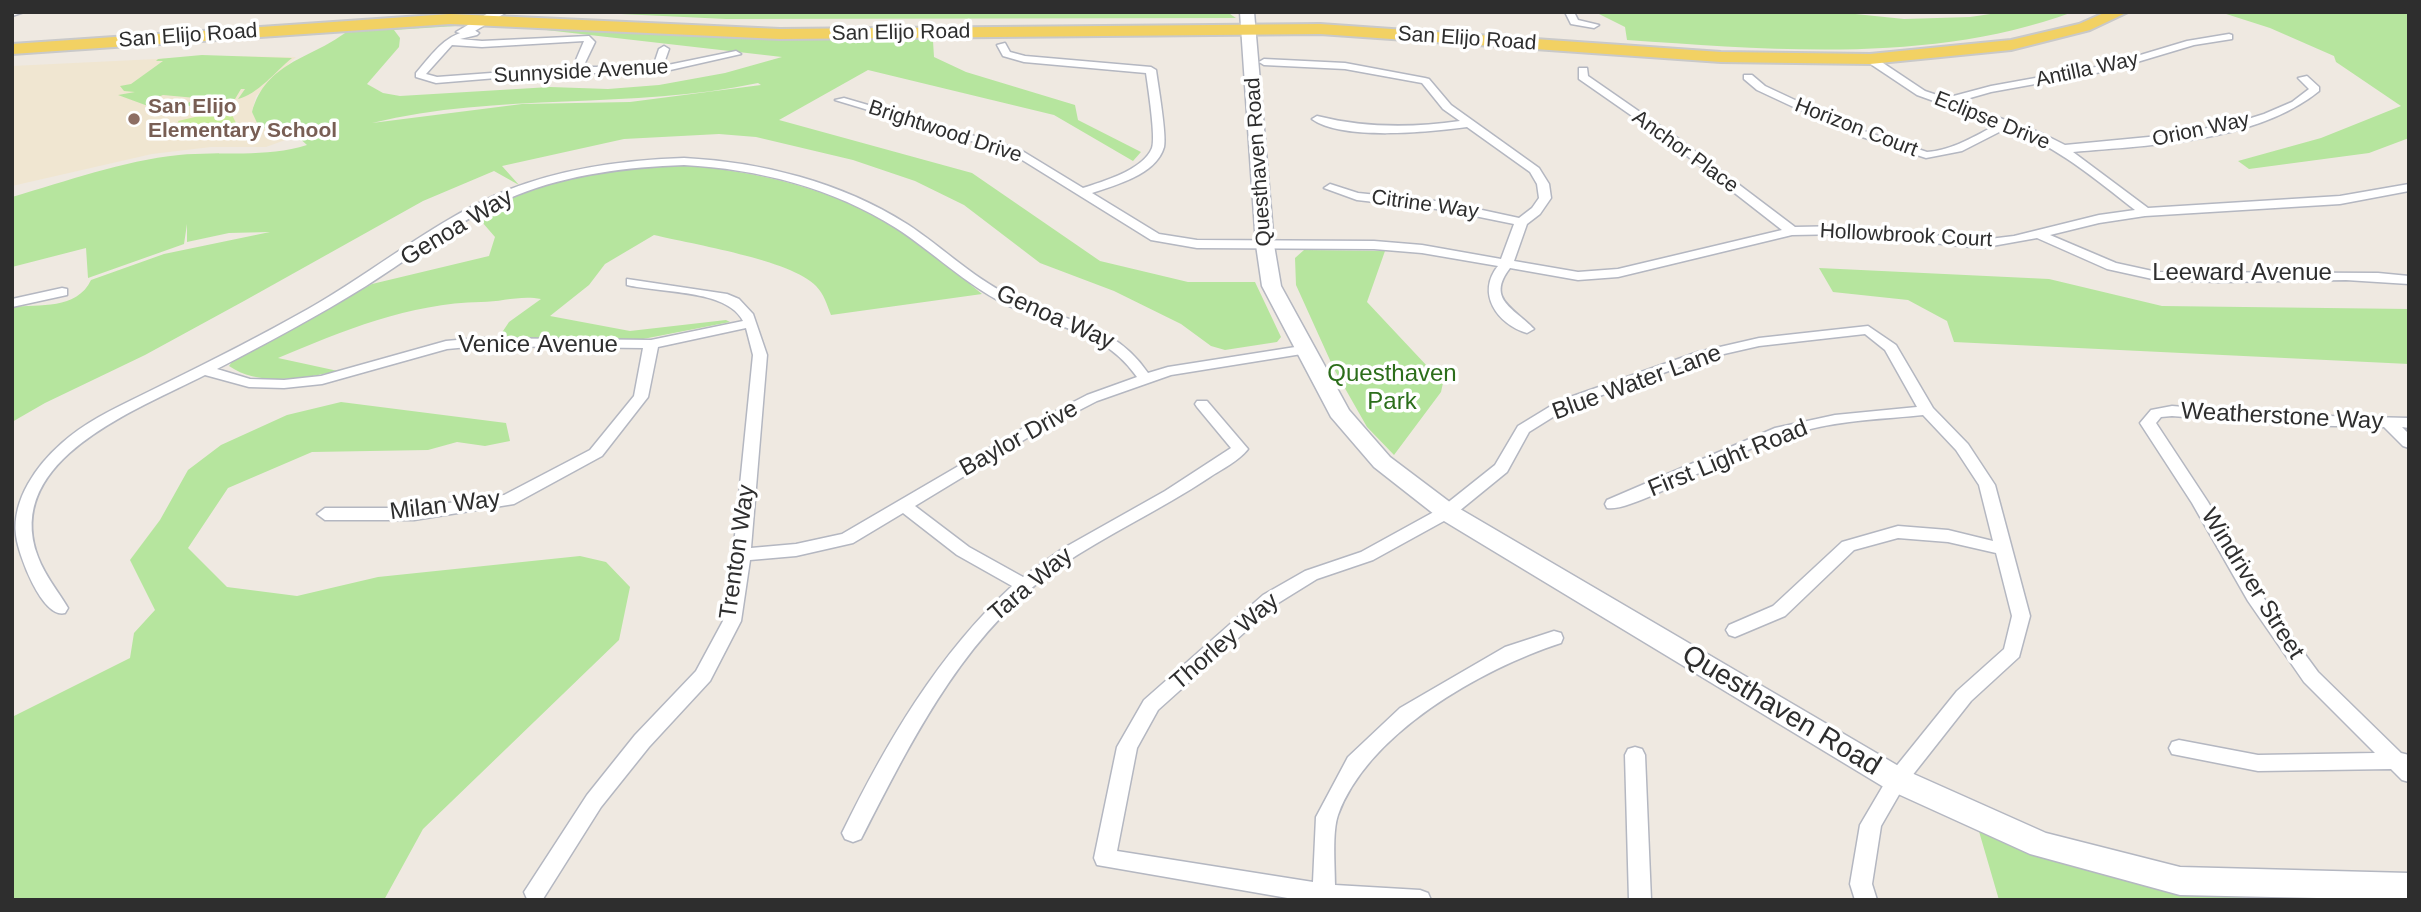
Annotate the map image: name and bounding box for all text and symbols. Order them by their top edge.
street label: San Elijo Road [118,19,258,53]
street label: San Elijo Road [831,19,971,47]
street label: San Elijo Road [1397,22,1537,56]
street label: Antilla Way [2033,47,2141,93]
street label: Sunnyside Avenue [493,55,669,89]
street label: Questhaven Road [1241,77,1277,247]
street label: Eclipse Drive [1930,86,2054,156]
street label: Horizon Court [1791,93,1921,163]
place label: San Elijo Elementary School [148,94,337,144]
street label: Brightwood Drive [865,95,1025,169]
street label: Anchor Place [1627,105,1743,199]
street label: Orion Way [2150,107,2252,153]
marker: San Elijo Elementary School [126,111,142,127]
street label: Genoa Way [396,183,518,273]
street label: Citrine Way [1370,185,1480,225]
street label: Hollowbrook Court [1819,219,1993,253]
street label: Leeward Avenue [2152,259,2332,287]
street label: Genoa Way [992,279,1118,357]
street label: Venice Avenue [458,331,618,359]
street label: Blue Water Lane [1548,339,1726,427]
park label: Questhaven Park [1327,360,1457,416]
street label: Baylor Drive [955,395,1083,483]
street label: Weatherstone Way [2180,397,2384,437]
street label: First Light Road [1644,414,1812,504]
street label: Trenton Way [714,483,762,621]
street label: Milan Way [388,485,502,527]
street label: Windriver Street [2194,503,2310,665]
street label: Tara Way [983,542,1079,628]
street label: Thorley Way [1165,587,1285,697]
street label: Questhaven Road [1676,638,1886,784]

